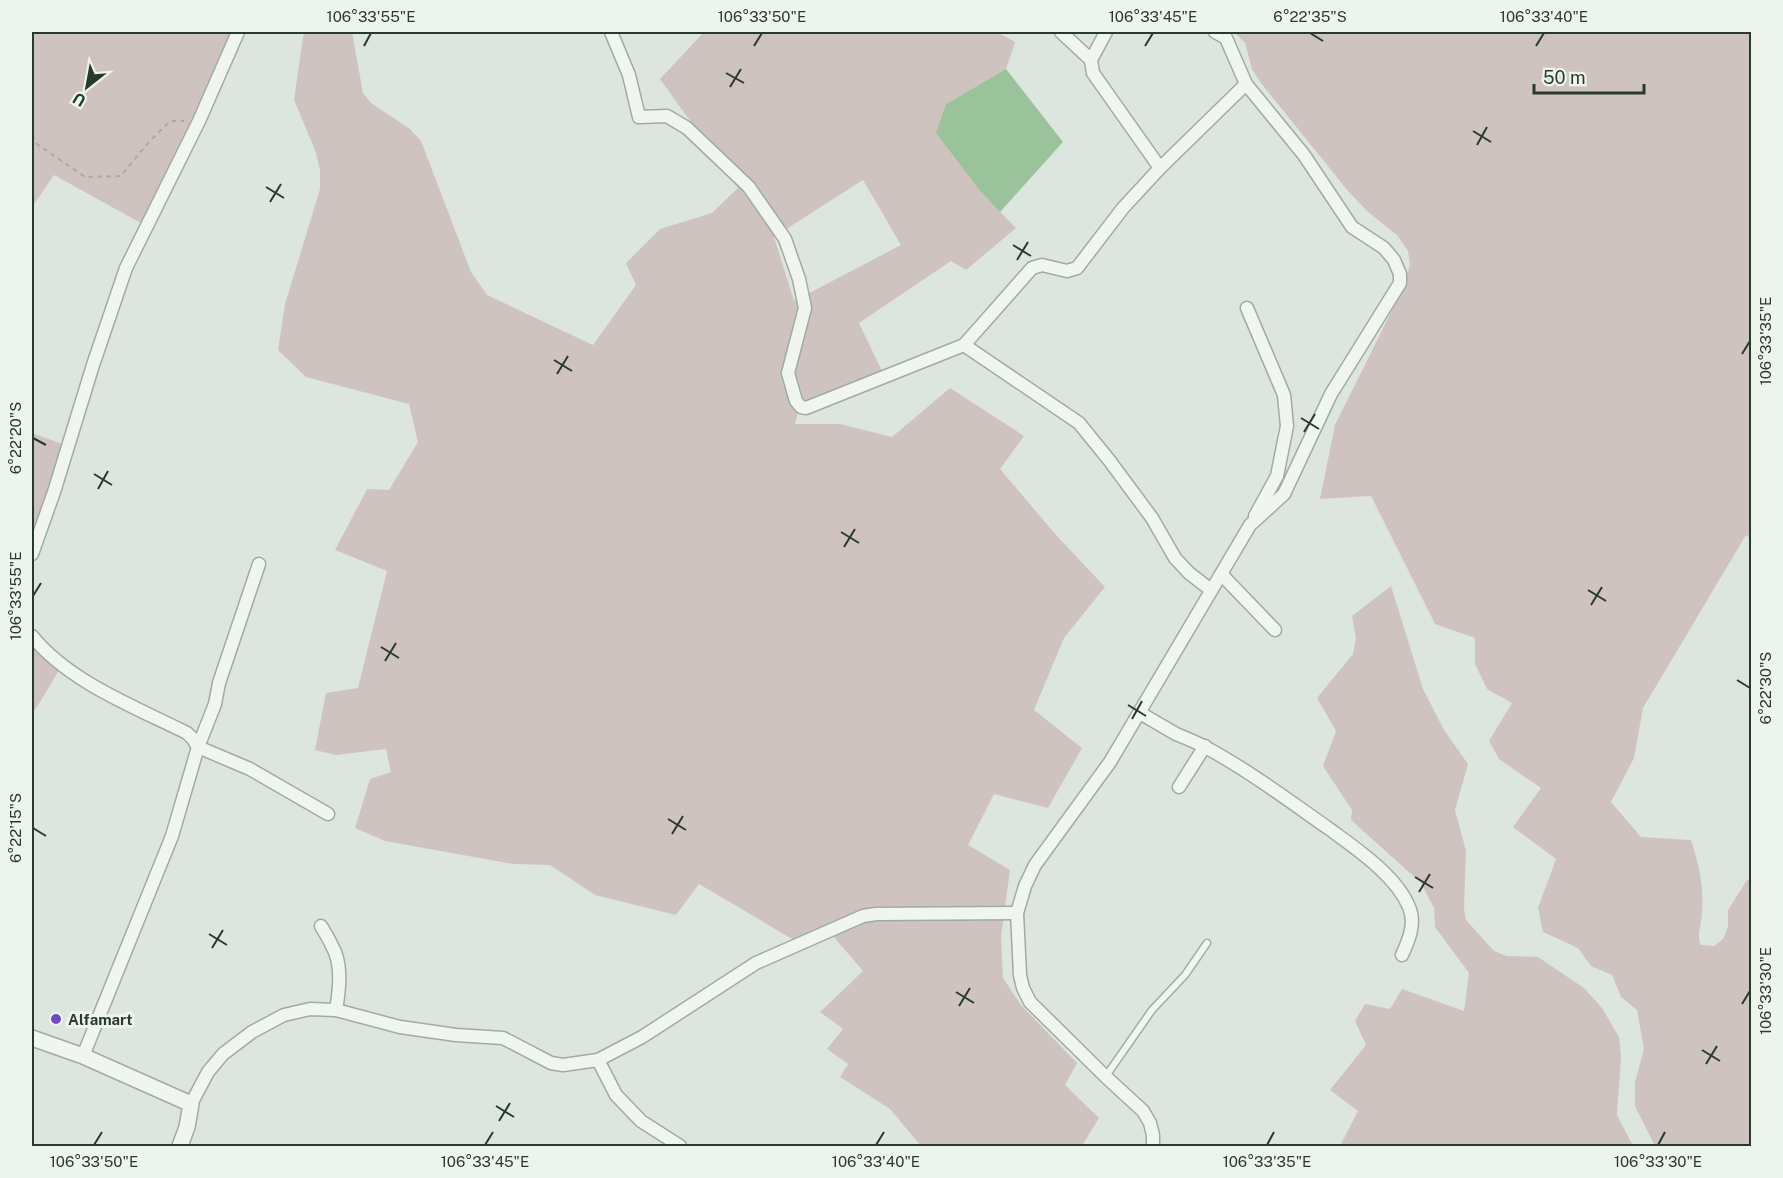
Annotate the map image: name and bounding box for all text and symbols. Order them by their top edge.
text: 106°33'55"E [327,8,415,25]
text: 106°33'50"E [718,8,806,25]
text: 106°33'45"E [1109,8,1197,25]
text: 6°22'35"S [1273,8,1347,25]
text: 106°33'40"E [1500,8,1588,25]
north arrow [57,57,117,117]
scale bar [1534,57,1644,95]
text: 50 m [1543,67,1586,88]
text: U [70,88,89,111]
text: 106°33'35"E [1757,297,1774,385]
text: 6°22'20"S [7,402,24,474]
text: 106°33'55"E [7,552,24,640]
text: 6°22'30"S [1757,652,1774,724]
text: 6°22'15"S [7,793,24,863]
text: 106°33'30"E [1757,947,1774,1035]
place label: Alfamart [68,1011,132,1028]
marker: Alfamart [49,1012,63,1026]
text: 106°33'50"E [50,1153,138,1170]
text: 106°33'45"E [441,1153,529,1170]
text: 106°33'40"E [832,1153,920,1170]
text: 106°33'35"E [1223,1153,1311,1170]
text: 106°33'30"E [1614,1153,1702,1170]

